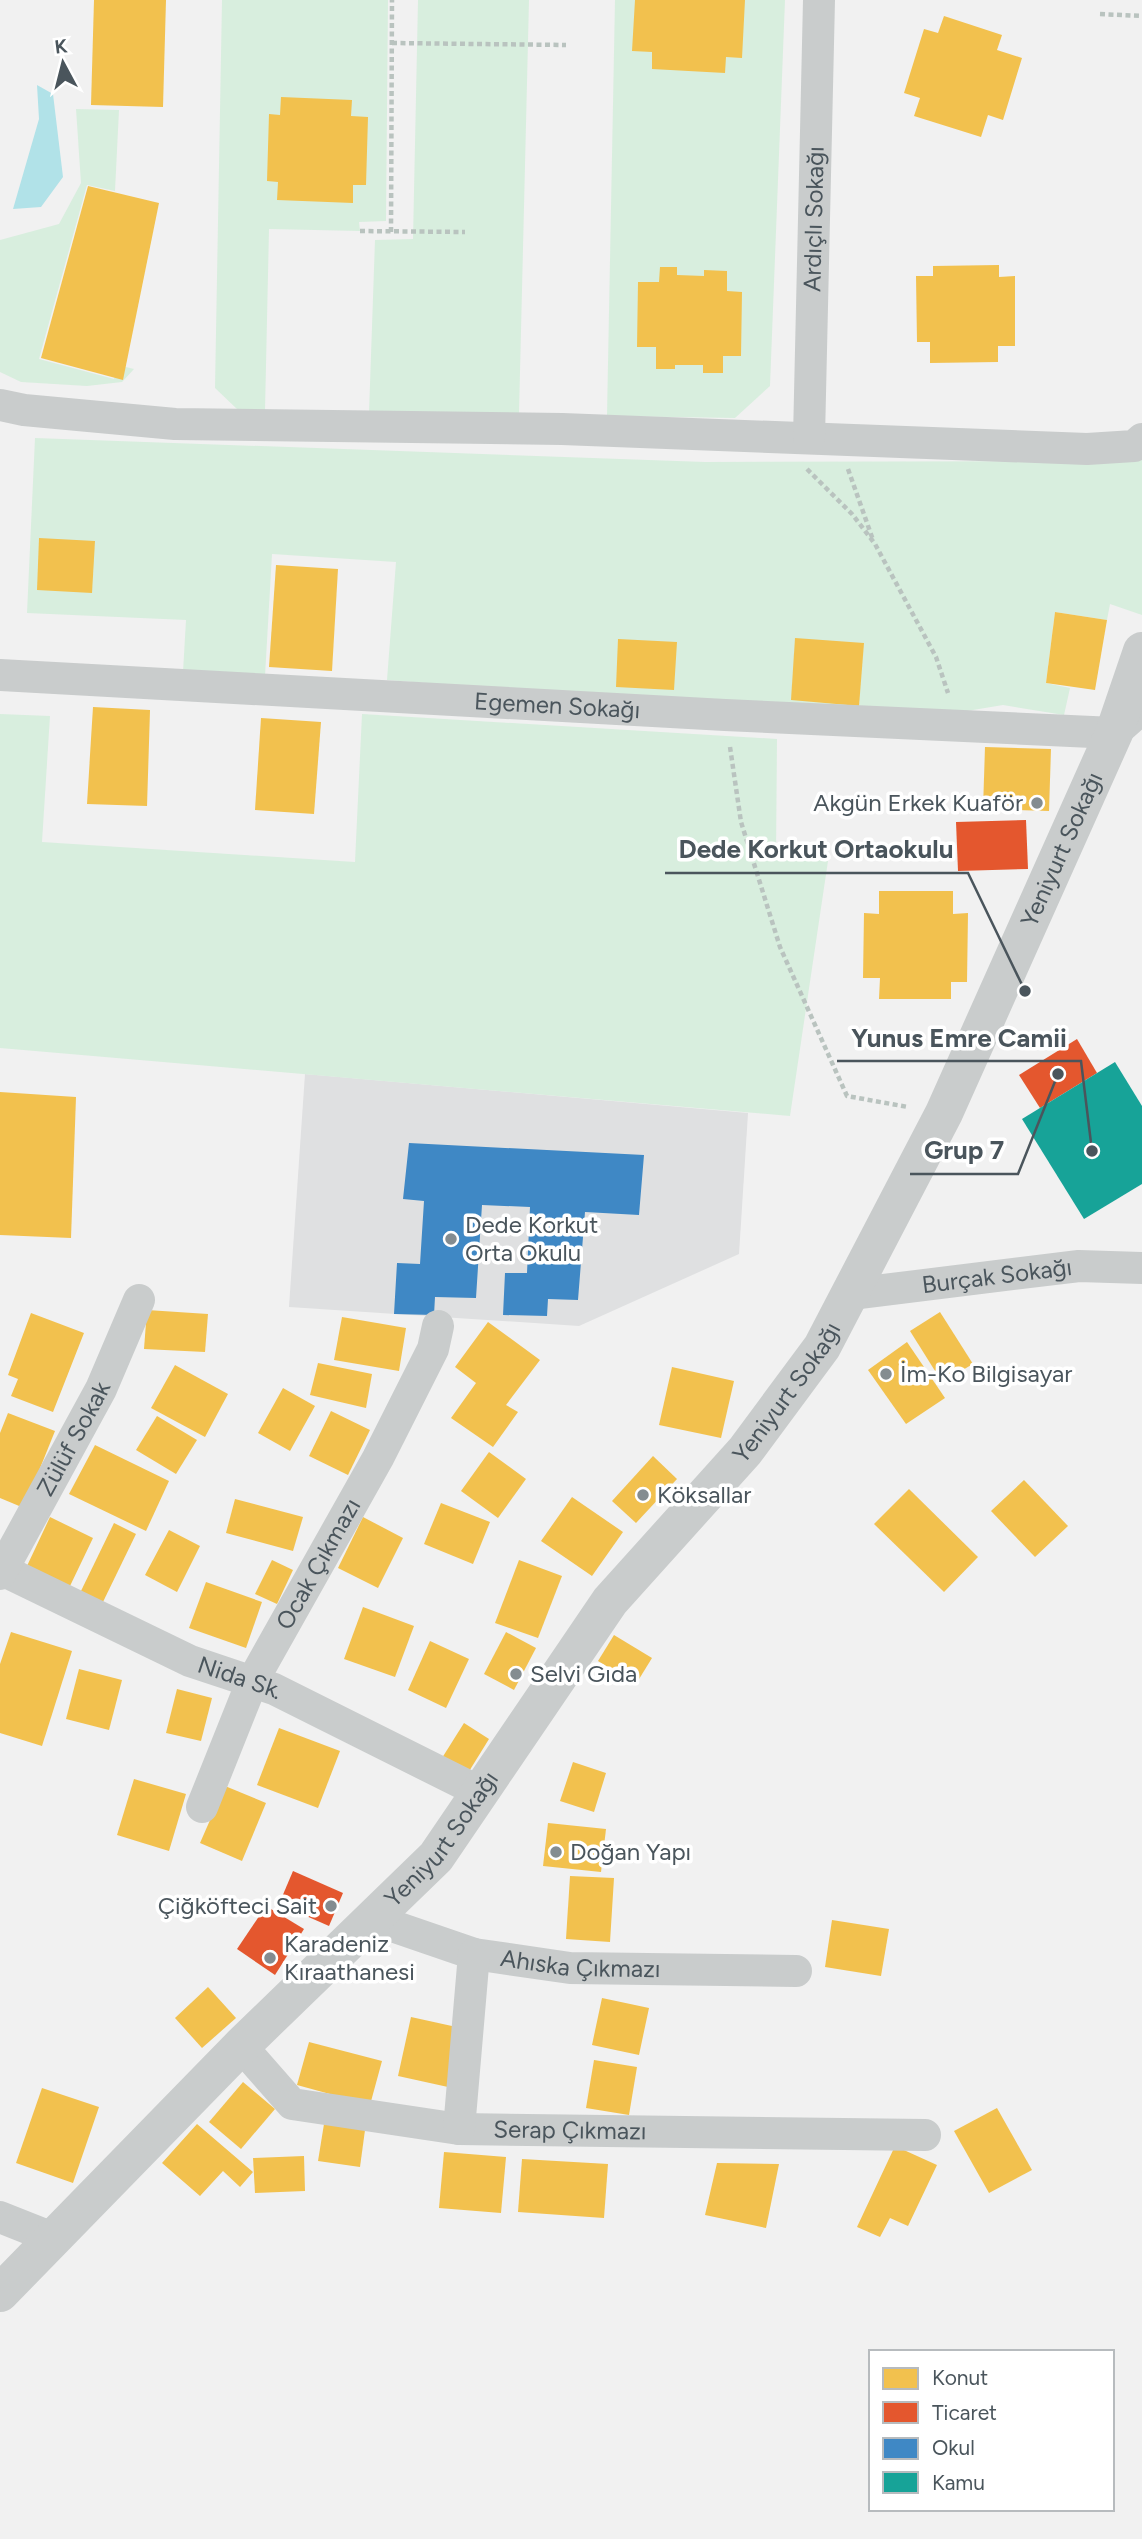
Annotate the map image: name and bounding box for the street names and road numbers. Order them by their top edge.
street label: Ardıçlı Sokağı [797,146,830,292]
street label: Egemen Sokağı [473,686,641,724]
street label: Yeniyurt Sokağı [1014,767,1109,931]
street label: Burçak Sokağı [920,1252,1074,1299]
street label: Yeniyurt Sokağı [726,1317,846,1469]
street label: Zülüf Sokak [30,1377,117,1501]
street label: Ocak Çıkmazı [269,1493,366,1635]
street label: Nida Sk. [194,1650,288,1705]
street label: Yeniyurt Sokağı [378,1765,504,1913]
street label: Ahıska Çıkmazı [499,1943,661,1983]
street label: Serap Çıkmazı [493,2114,647,2145]

